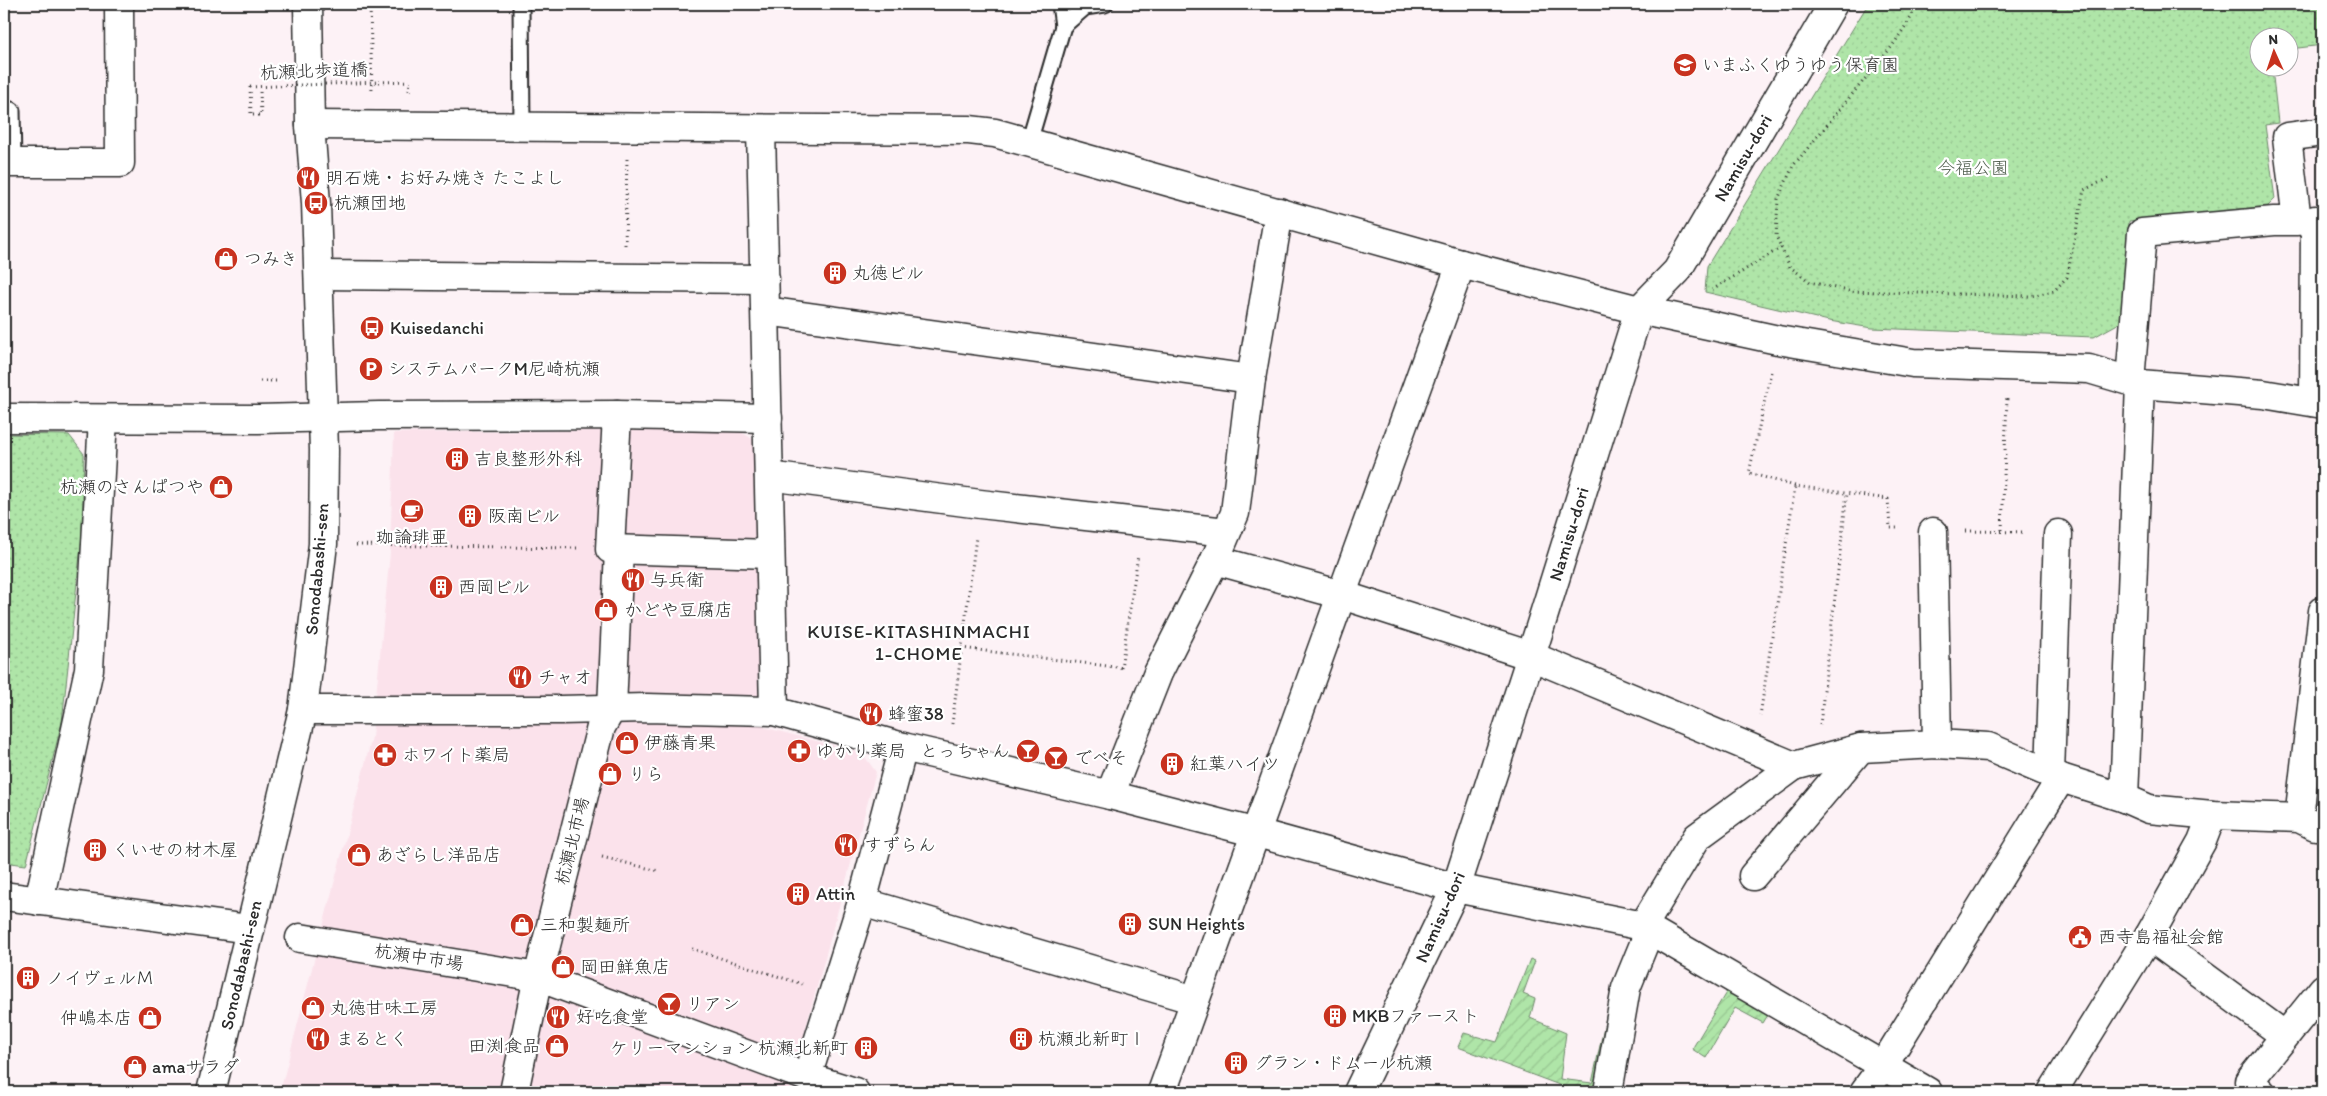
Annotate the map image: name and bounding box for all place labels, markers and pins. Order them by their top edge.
school or university icon: いまふくゆうゆう保育園 [1672,52,1698,78]
place label: いまふくゆうゆう保育園 [1702,54,1899,76]
restaurant icon: 明石焼・お好み焼き たこよし [295,165,321,191]
place label: 明石焼・お好み焼き たこよし [326,167,564,189]
bus stop icon: 杭瀬団地 [303,190,329,216]
place label: 杭瀬団地 [334,192,406,214]
shop icon: つみき [213,246,239,272]
place label: つみき [244,248,298,270]
building icon: 丸徳ビル [822,260,848,286]
place label: 丸徳ビル [852,262,924,284]
bus stop icon: Kuisedanchi [359,315,385,341]
place label: Kuisedanchi [390,317,484,339]
parking icon: システムパークM尼崎杭瀬 [358,356,384,382]
place label: システムパークM尼崎杭瀬 [388,358,600,380]
building icon: 吉良整形外科 [444,446,470,472]
place label: 吉良整形外科 [474,448,582,470]
shop icon: 杭瀬のさんぱつや [208,474,234,500]
place label: 杭瀬のさんぱつや [60,476,204,498]
cafe icon: 珈論琲亜 [399,498,425,524]
building icon: 阪南ビル [457,503,483,529]
place label: 阪南ビル [488,505,560,527]
place label: 珈論琲亜 [376,526,448,548]
restaurant icon: 与兵衛 [620,567,646,593]
place label: 与兵衛 [650,569,704,591]
building icon: 西岡ビル [428,574,454,600]
place label: 西岡ビル [458,576,530,598]
shop icon: かどや豆腐店 [593,597,619,623]
place label: かどや豆腐店 [624,599,733,621]
restaurant icon: チャオ [507,664,533,690]
place label: チャオ [538,666,592,688]
restaurant icon: 蜂蜜38 [858,701,884,727]
place label: 蜂蜜38 [888,703,944,725]
shop icon: 伊藤青果 [614,730,640,756]
place label: 伊藤青果 [644,732,716,754]
pharmacy icon: ゆかり薬局 [786,738,812,764]
bar icon: とっちゃん [1015,738,1041,764]
place label: ゆかり薬局 [816,740,906,762]
place label: とっちゃん [920,740,1010,762]
pharmacy icon: ホワイト薬局 [372,742,398,768]
place label: ホワイト薬局 [402,744,510,766]
bar icon: でべそ [1043,745,1069,771]
place label: でべそ [1074,747,1128,769]
building icon: 紅葉ハイツ [1159,751,1185,777]
place label: 紅葉ハイツ [1190,753,1280,775]
shop icon: りら [597,761,623,787]
place label: りら [628,763,664,785]
restaurant icon: すずらん [833,832,859,858]
place label: すずらん [864,834,936,856]
building icon: くいせの材木屋 [82,837,108,863]
place label: くいせの材木屋 [112,839,238,861]
shop icon: あざらし洋品店 [346,842,372,868]
place label: あざらし洋品店 [376,844,501,866]
building icon: Attin [785,881,811,907]
place label: Attin [816,883,855,905]
building icon: SUN Heights [1117,911,1143,937]
shop icon: 三和製麺所 [509,912,535,938]
place label: SUN Heights [1148,913,1245,935]
place label: 三和製麺所 [540,914,630,936]
public building icon: 西寺島福祉会館 [2067,924,2093,950]
place label: 西寺島福祉会館 [2098,926,2224,948]
shop icon: 岡田鮮魚店 [550,954,576,980]
place label: 岡田鮮魚店 [580,956,670,978]
building icon: ノイヴェルＭ [15,965,41,991]
place label: ノイヴェルＭ [46,967,154,989]
bar icon: リアン [656,991,682,1017]
place label: リアン [686,993,740,1015]
shop icon: 丸徳甘味工房 [300,995,326,1021]
place label: 丸徳甘味工房 [330,997,438,1019]
building icon: MKBファースト [1322,1003,1348,1029]
restaurant icon: 好吃食堂 [545,1004,571,1030]
shop icon: 仲嶋本店 [137,1005,163,1031]
place label: MKBファースト [1352,1005,1480,1027]
place label: 好吃食堂 [576,1006,648,1028]
place label: 仲嶋本店 [60,1007,132,1029]
restaurant icon: まるとく [305,1026,331,1052]
building icon: 杭瀬北新町Ⅰ [1008,1026,1034,1052]
place label: まるとく [336,1028,408,1050]
place label: 杭瀬北新町Ⅰ [1038,1028,1146,1050]
shop icon: 田渕食品 [544,1033,570,1059]
place label: 田渕食品 [468,1035,540,1057]
building icon: ケリーマンション 杭瀬北新町 [853,1035,879,1061]
place label: ケリーマンション 杭瀬北新町 [610,1037,848,1059]
building icon: グラン・ドムール杭瀬 [1223,1050,1249,1076]
place label: グラン・ドムール杭瀬 [1254,1052,1432,1074]
shop icon: amaサラダ [122,1054,148,1080]
place label: amaサラダ [152,1056,239,1078]

